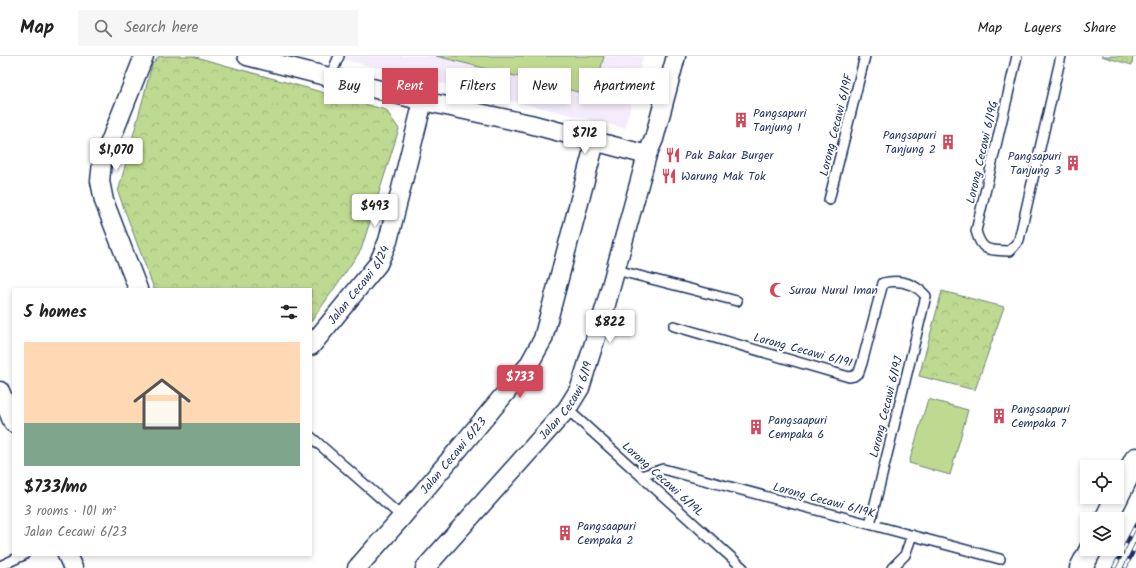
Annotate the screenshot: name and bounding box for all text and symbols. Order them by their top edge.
search box [78,10,358,46]
text: Map [20,13,54,43]
text: Search here [124,16,198,40]
icon: search [92,17,114,39]
text: Map [978,17,1002,39]
text: Layers [1024,17,1062,39]
text: Share [1084,17,1116,39]
chip: Buy [324,68,374,104]
chip: Rent [382,68,438,104]
chip: Filters [446,68,510,104]
chip: New [518,68,571,104]
chip: Apartment [579,68,669,104]
street label: Lorong Cecawi 6/19F [815,70,859,178]
street label: Lorong Cecawi 6/19G [961,99,1004,206]
place label: Pangsapuri Tanjung 1 [753,104,807,137]
building icon: Pangsapuri Tanjung 1 [732,111,750,129]
pin: $712 [561,121,609,155]
text: $712 [572,123,598,144]
place label: Pangsapuri Tanjung 2 [883,126,937,159]
building icon: Pangsapuri Tanjung 2 [939,133,957,151]
pin: $1,070 [83,138,149,172]
text: $1,070 [99,140,133,161]
restaurant icon: Pak Bakar Burger [664,146,682,164]
place label: Pak Bakar Burger [685,146,774,165]
place label: Pangsapuri Tanjung 3 [1008,147,1062,180]
building icon: Pangsapuri Tanjung 3 [1064,154,1082,172]
restaurant icon: Warung Mak Tok [660,167,678,185]
place label: Warung Mak Tok [681,167,766,186]
pin: $493 [351,194,399,228]
text: $493 [361,196,389,217]
street label: Jalan Cecawi 6/24 [323,242,395,329]
mosque icon: Surau Nurul Iman [768,281,786,299]
place label: Surau Nurul Iman [789,281,878,300]
text: 5 homes [24,299,87,326]
icon: filters [278,301,300,323]
pin: $822 [586,310,634,344]
text: $822 [595,312,625,333]
street label: Lorong Cecawi 6/19I [751,328,855,373]
street label: Lorong Cecawi 6/19J [865,354,908,460]
street label: Jalan Cecawi 6/19 [535,359,598,445]
pin: $733 [496,365,544,399]
text: $733 [506,367,534,388]
icon: home [126,368,198,440]
place label: Pangsaapuri Cempaka 7 [1011,400,1071,433]
building icon: Pangsaapuri Cempaka 7 [990,407,1008,425]
place label: Pangsaapuri Cempaka 6 [768,411,828,444]
street label: Jalan Cecawi 6/23 [416,413,492,499]
building icon: Pangsaapuri Cempaka 6 [747,418,765,436]
street label: Lorong Cecawi 6/19L [617,437,708,521]
map controls [1080,460,1124,556]
button: locate [1080,460,1124,504]
text: $733/mo [24,474,87,501]
street label: Lorong Cecawi 6/19K [771,478,878,524]
text: 3 rooms · 101 m² [24,501,116,522]
button: layers [1080,512,1124,556]
place label: Pangsaapuri Cempaka 2 [577,517,637,550]
text: Jalan Cecawi 6/23 [24,522,127,543]
building icon: Pangsaapuri Cempaka 2 [556,524,574,542]

